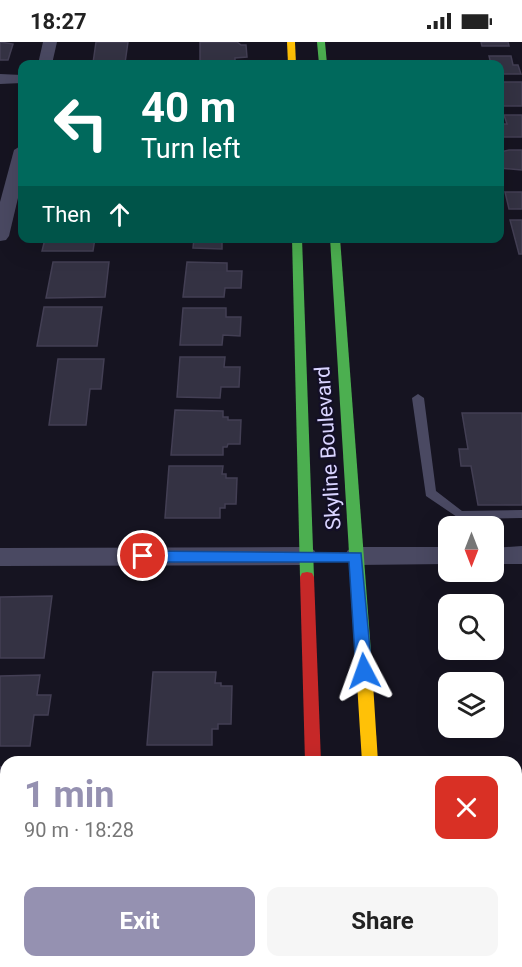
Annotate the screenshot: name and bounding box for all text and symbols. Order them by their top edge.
text: 18:27 [30,9,87,34]
text: 40 m [141,83,236,132]
icon: left [42,84,120,162]
text: Turn left [141,133,241,165]
icon: ahead [103,198,136,231]
text: Then [42,202,91,227]
street label: Skyline Boulevard [310,365,346,531]
north arrow [438,516,504,582]
map controls [438,516,504,738]
pin [117,530,168,581]
icon: arrive [126,539,159,572]
button: search [438,594,504,660]
position arrow [332,639,396,703]
button: layers [438,672,504,738]
text: 1 min [24,774,115,816]
button: close [435,776,498,839]
text: 90 m · 18:28 [24,818,134,842]
button: Exit [24,887,255,956]
button: Share [267,887,498,956]

